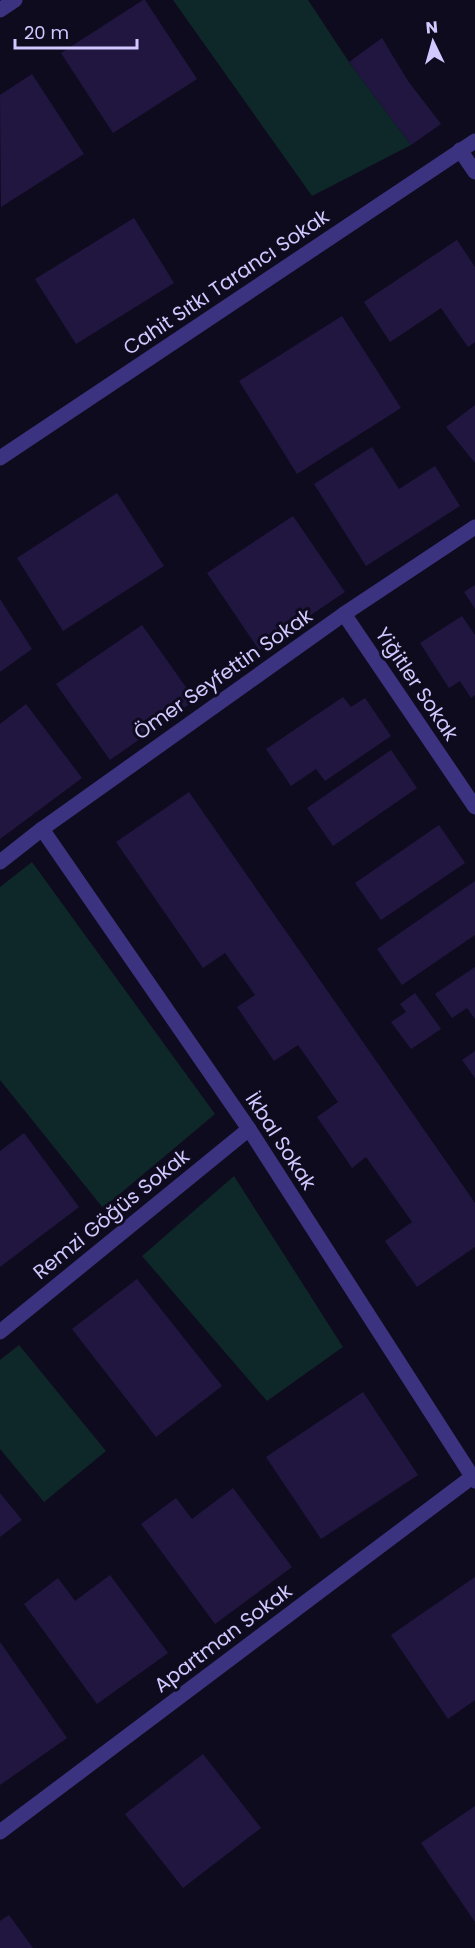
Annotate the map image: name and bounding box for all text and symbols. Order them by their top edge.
scale bar [15,12,136,50]
north arrow [403,12,463,72]
text: N [425,16,439,40]
text: 20 m [24,20,69,45]
street label: Cahit Sıtkı Tarancı Sokak [117,202,335,362]
street label: Ömer Seyfettin Sokak [128,601,319,746]
street label: Yiğitler Sokak [369,622,466,747]
street label: İkbal Sokak [239,1087,323,1196]
street label: Remzi Göğüs Sokak [27,1142,196,1286]
street label: Apartman Sokak [148,1576,298,1699]

